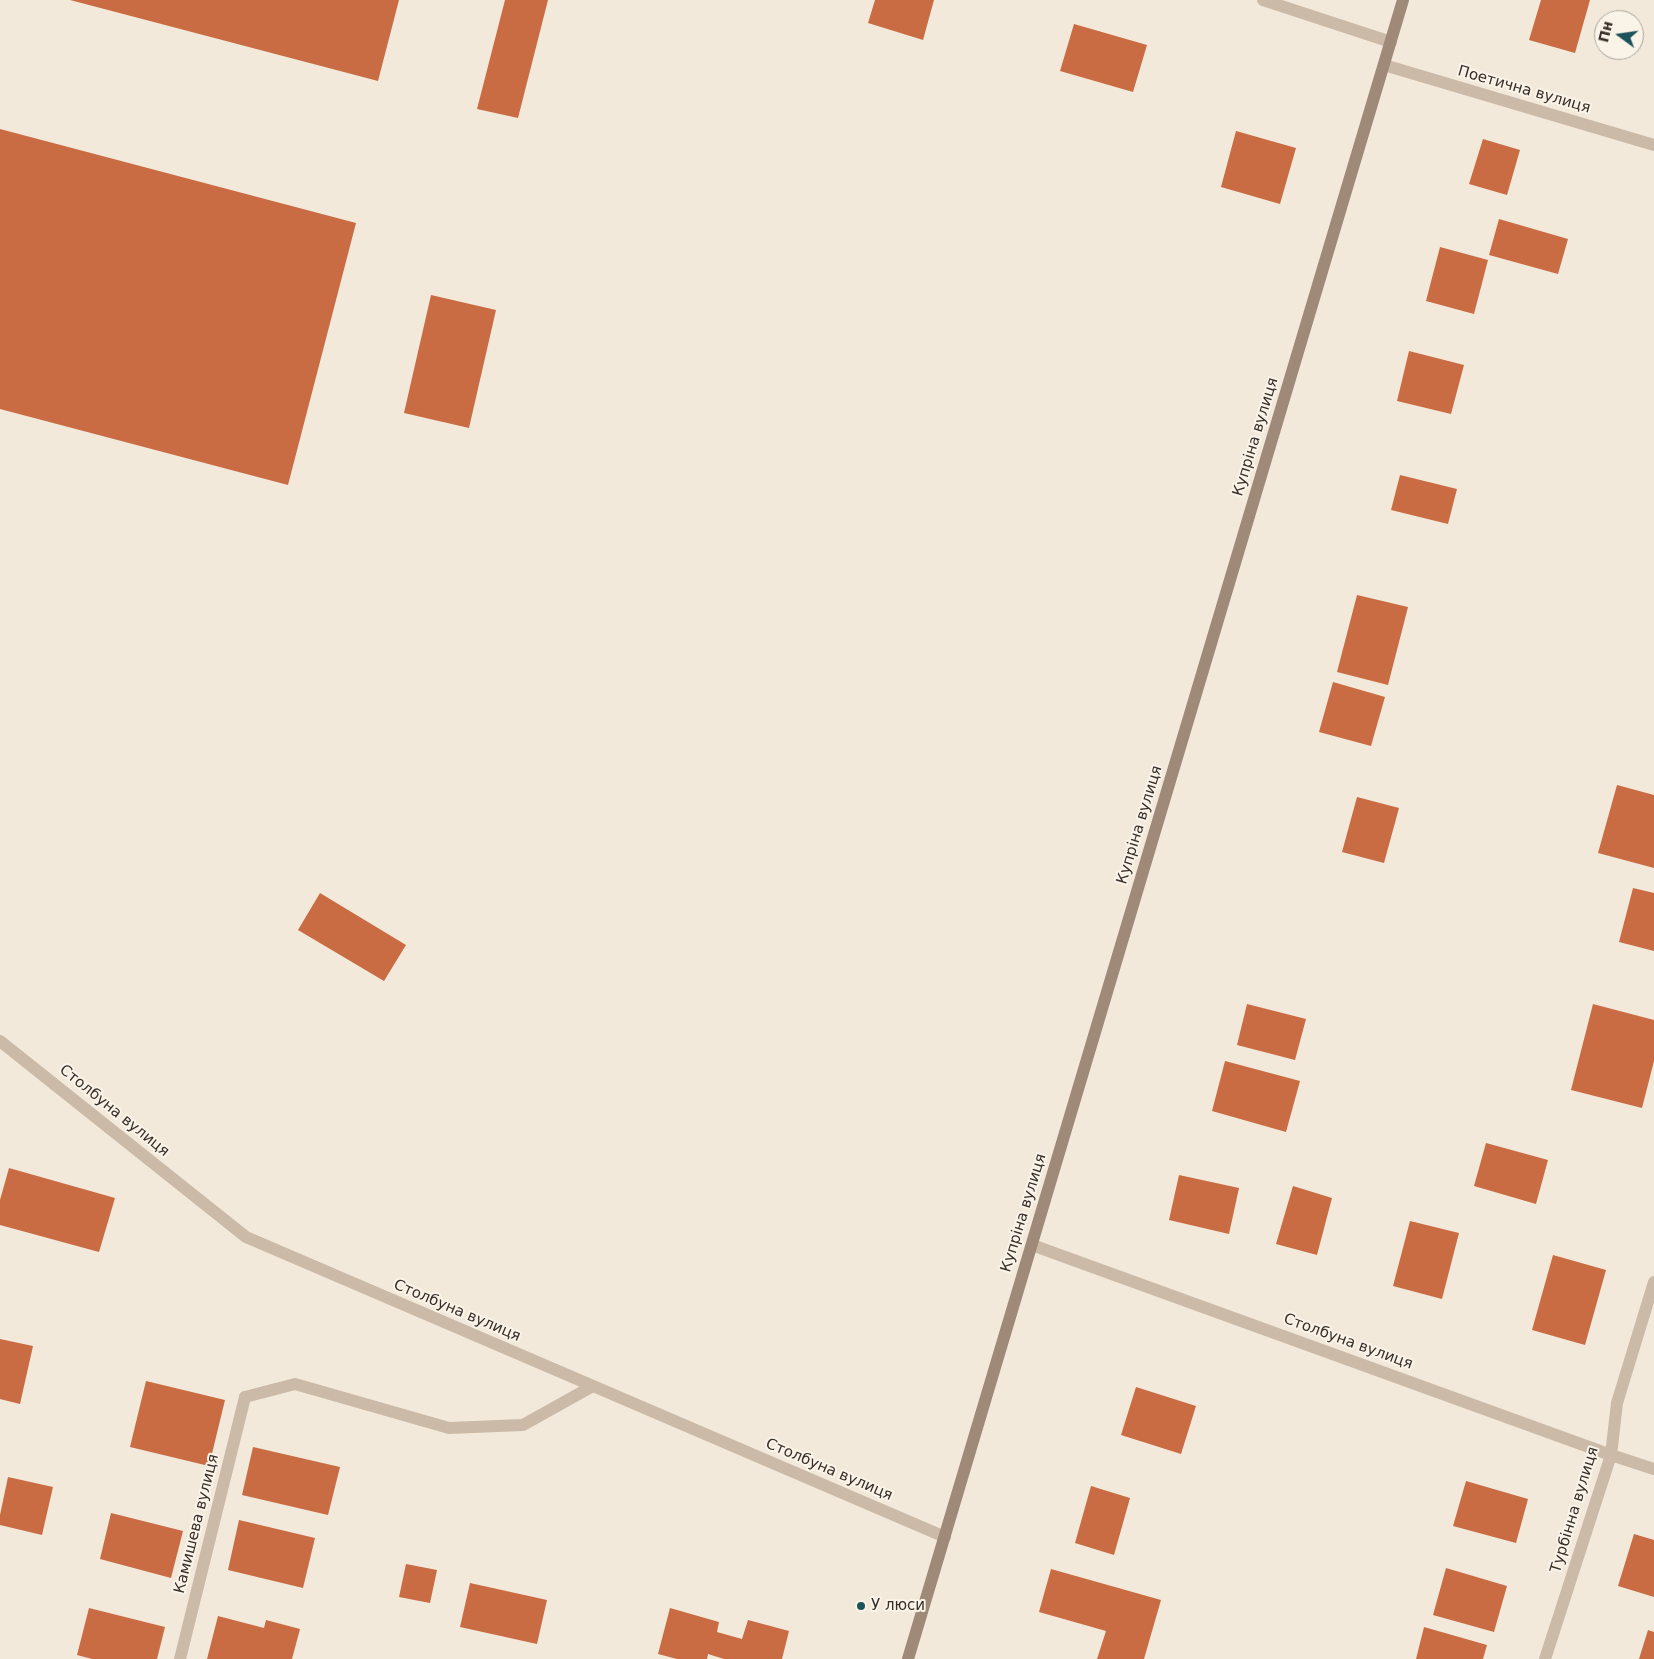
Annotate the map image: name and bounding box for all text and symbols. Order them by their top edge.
north arrow [1594,10,1644,60]
text: Пн [1595,19,1616,44]
street label: Поетична вулиця [1456,62,1592,118]
street label: Купріна вулиця [1229,376,1283,498]
street label: Купріна вулиця [1113,764,1167,886]
street label: Столбуна вулиця [55,1061,173,1161]
street label: Купріна вулиця [997,1152,1051,1274]
street label: Столбуна вулиця [391,1276,523,1346]
street label: Столбуна вулиця [1281,1310,1415,1374]
street label: Столбуна вулиця [763,1435,895,1505]
street label: Турбінна вулиця [1547,1445,1603,1575]
street label: Камишева вулиця [171,1452,223,1596]
place label: У люси [871,1597,925,1615]
marker: У люси [855,1600,867,1612]

